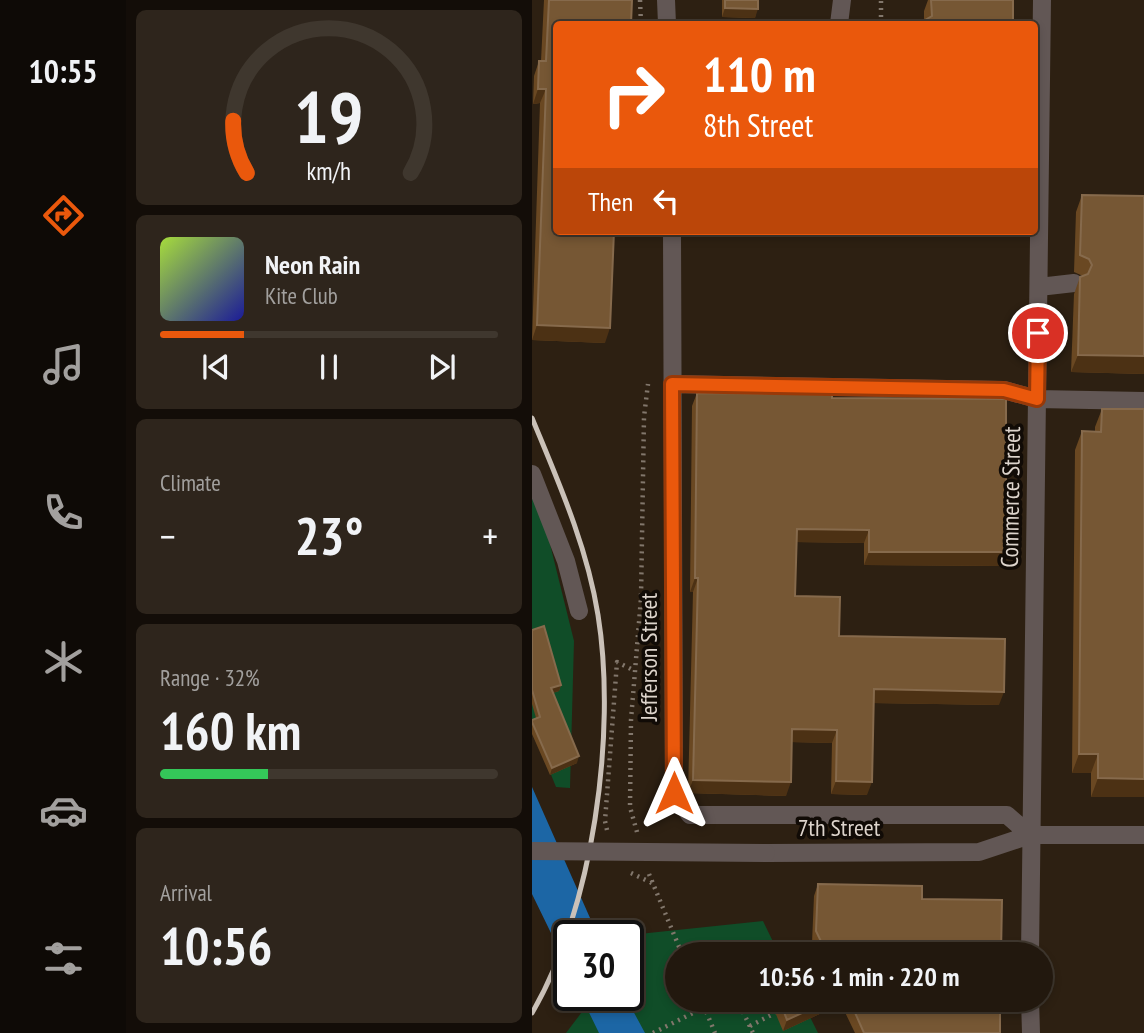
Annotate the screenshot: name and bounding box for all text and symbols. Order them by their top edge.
text: 110 m [703,42,816,106]
icon: right [588,49,679,140]
text: 10:55 [28,50,98,92]
text: 19 [294,70,364,164]
text: 8th Street [703,104,813,146]
text: km/h [307,155,351,187]
icon: left [647,182,685,220]
text: Then [588,185,633,218]
icon: directions [39,191,88,240]
text: Neon Rain [265,248,360,281]
text: Kite Club [265,281,338,310]
pin [1008,303,1068,363]
icon: arrive [1019,314,1057,352]
icon: music [39,340,88,389]
icon: previous [197,348,235,386]
icon: pause [310,348,348,386]
icon: next [423,348,461,386]
street label: Commerce Street [994,426,1027,568]
text: Climate [160,468,221,497]
icon: phone [39,488,88,537]
text: 23° [295,502,363,569]
text: − [160,511,176,560]
text: + [482,511,498,560]
street label: Jefferson Street [633,593,664,722]
icon: climate [39,637,88,686]
text: Range · 32% [160,663,260,692]
text: 160 km [160,697,301,764]
position arrow [637,756,711,830]
icon: car [39,786,88,835]
street label: 7th Street [798,812,881,843]
text: Arrival [160,878,212,907]
text: 10:56 [160,912,272,979]
speed limit sign: 30 [553,920,644,1011]
icon: filters [39,934,88,983]
text: 10:56 · 1 min · 220 m [759,960,959,993]

